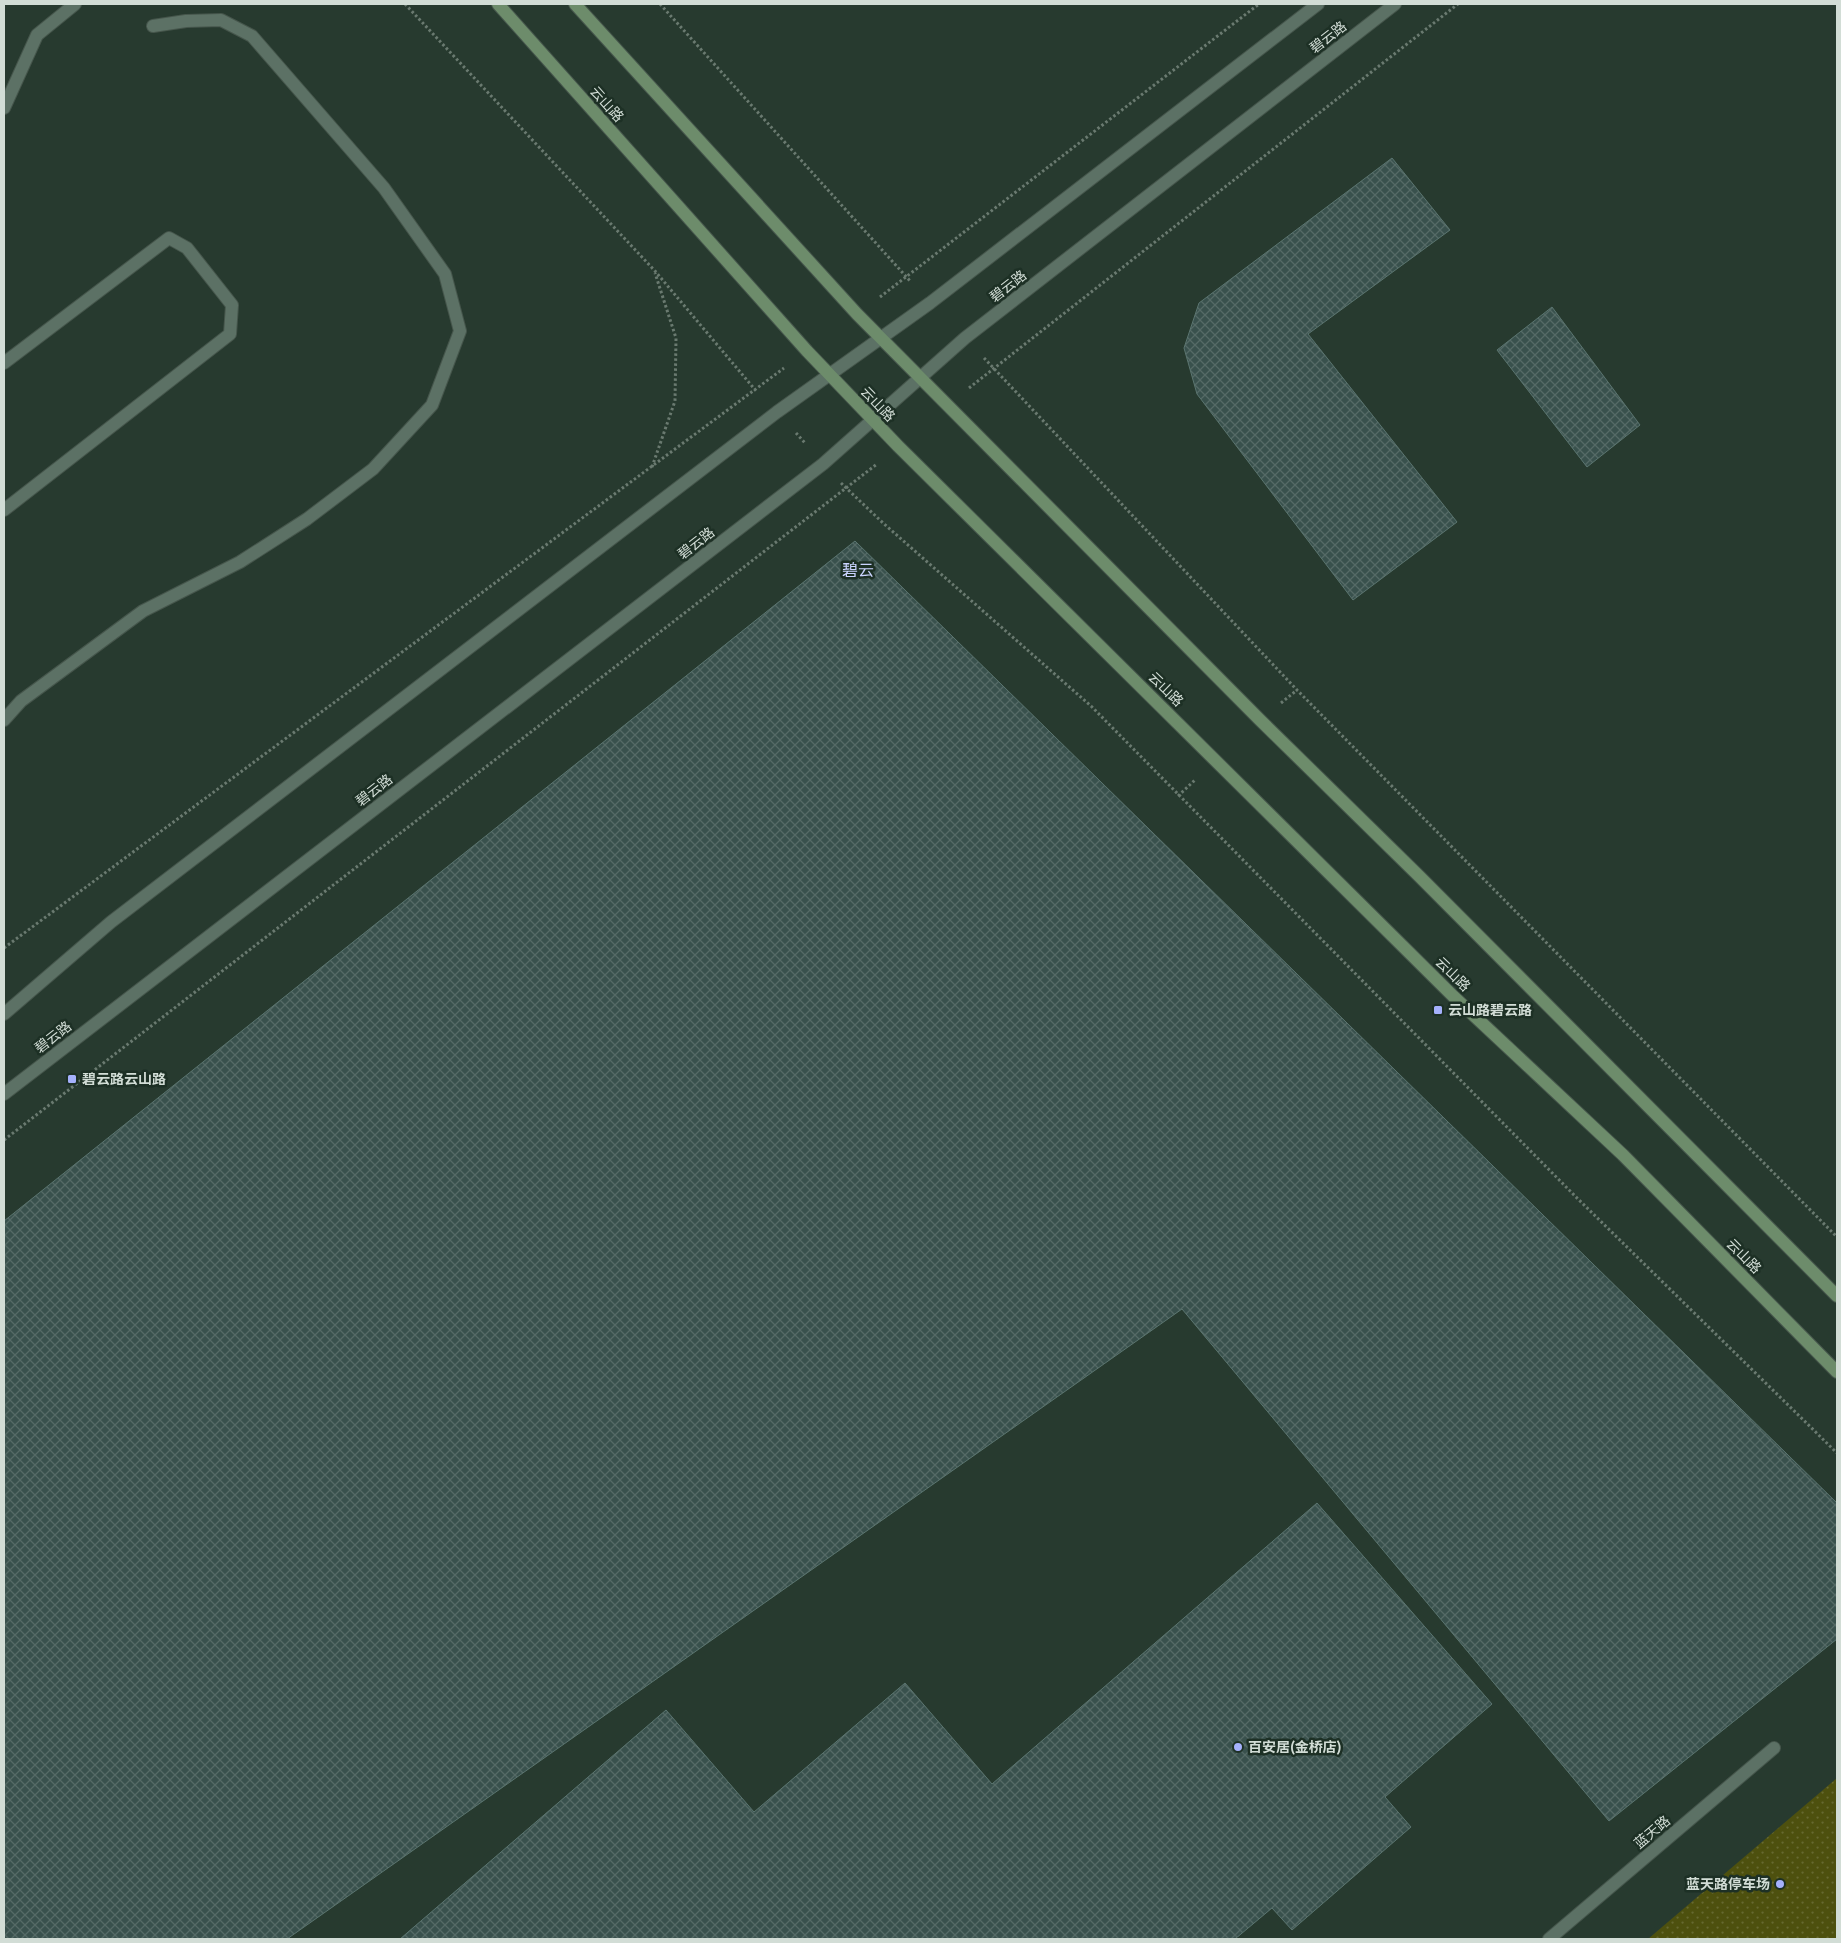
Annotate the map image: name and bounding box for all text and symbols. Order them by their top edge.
street label: 碧云路 [1307,18,1349,56]
street label: 云山路 [587,83,627,125]
street label: 碧云路 [987,267,1029,305]
street label: 云山路 [858,383,898,425]
street label: 碧云路 [675,524,717,562]
district label: 碧云 [842,561,874,579]
street label: 云山路 [1145,669,1187,709]
street label: 碧云路 [353,771,395,809]
street label: 云山路 [1432,954,1474,994]
place label: 云山路碧云路 [1448,1002,1532,1018]
marker: 云山路碧云路 [1432,1004,1444,1016]
street label: 碧云路 [32,1018,74,1056]
place label: 碧云路云山路 [82,1071,166,1087]
marker: 碧云路云山路 [66,1073,78,1085]
street label: 云山路 [1723,1235,1765,1277]
place label: 百安居(金桥店) [1248,1739,1342,1755]
marker: 百安居(金桥店) [1232,1741,1244,1753]
street label: 蓝天路 [1631,1812,1673,1852]
place label: 蓝天路停车场 [1686,1876,1770,1892]
marker: 蓝天路停车场 [1774,1878,1786,1890]

